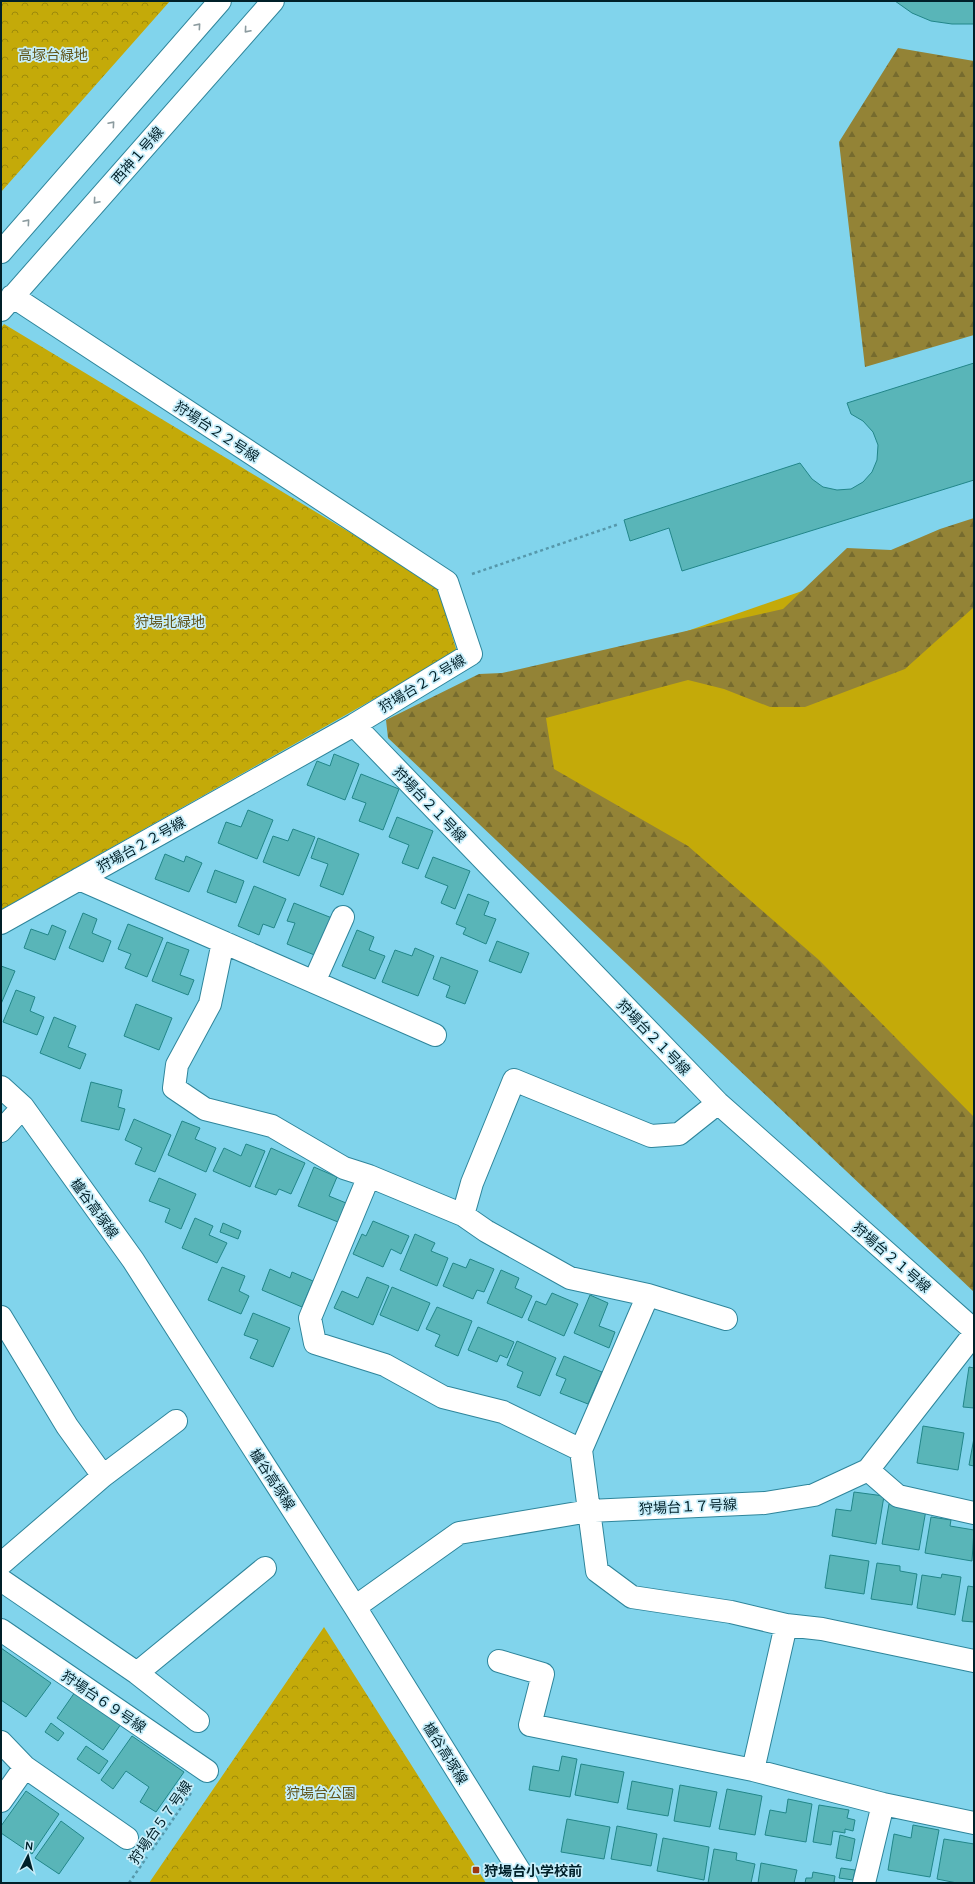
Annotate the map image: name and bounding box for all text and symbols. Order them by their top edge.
one-way arrow [193,24,200,31]
one-way arrow [245,26,252,33]
park label: 高塚台緑地 [18,45,88,64]
street label: 西神１号線 [107,122,167,188]
one-way arrow [108,122,115,129]
one-way arrow [94,197,101,204]
one-way arrow [22,220,29,227]
street label: 狩場台２２号線 [171,396,263,466]
park label: 狩場北緑地 [135,612,205,631]
street label: 狩場台２２号線 [375,650,469,716]
street label: 狩場台２１号線 [389,762,471,846]
street label: 狩場台２２号線 [94,812,188,876]
street label: 狩場台２１号線 [613,995,695,1079]
street label: 櫨谷高塚線 [67,1174,123,1242]
street label: 狩場台２１号線 [849,1218,935,1296]
street label: 櫨谷高塚線 [246,1444,300,1514]
street label: 狩場台１７号線 [639,1494,737,1518]
street label: 狩場台６９号線 [58,1666,150,1736]
street label: 櫨谷高塚線 [419,1718,473,1788]
street label: 狩場台５７号線 [124,1776,196,1868]
park label: 狩場台公園 [286,1783,356,1802]
north arrow [8,1836,48,1876]
text: N [24,1838,34,1853]
place label: 狩場台小学校前 [484,1861,582,1880]
marker: 狩場台小学校前 [471,1865,481,1875]

